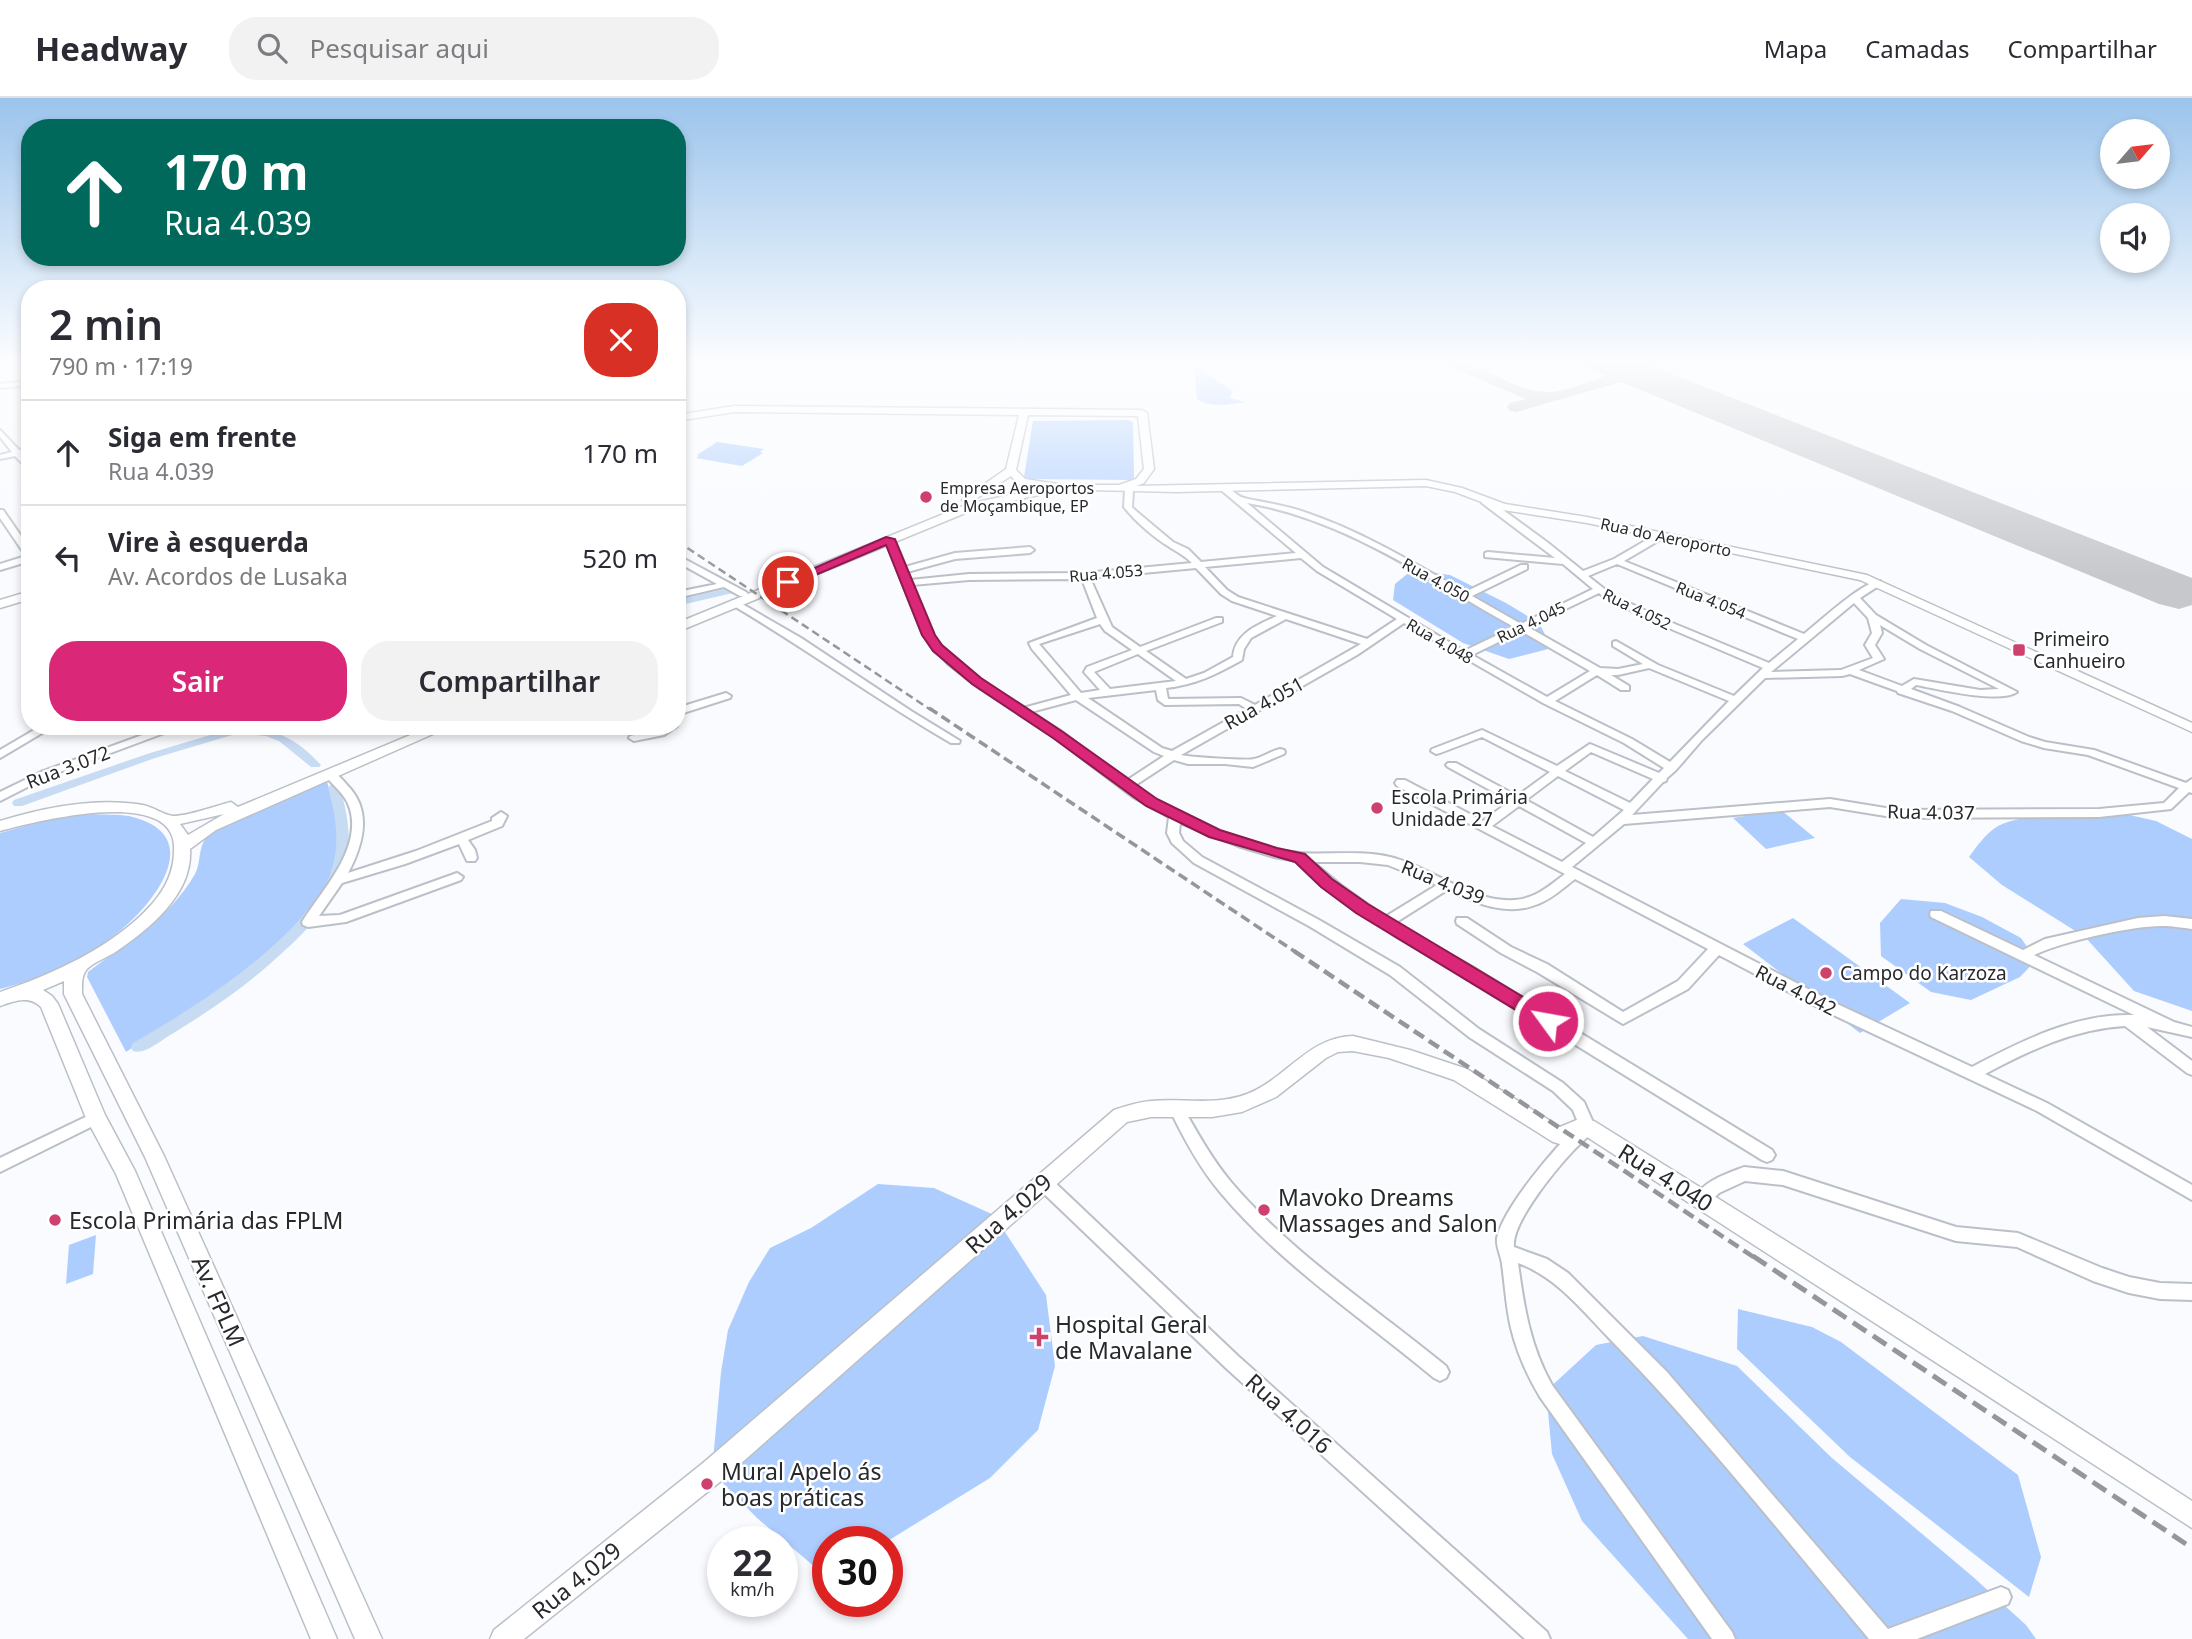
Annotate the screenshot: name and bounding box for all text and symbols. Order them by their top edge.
search box [229,17,719,80]
text: Headway [35,26,187,71]
icon: search [253,29,291,67]
text: Pesquisar aqui [309,30,489,66]
text: Mapa [1764,32,1827,65]
text: Camadas [1865,32,1969,65]
text: Compartilhar [2007,32,2157,65]
north arrow [2100,119,2170,189]
map controls [2100,119,2170,273]
text: 170 m [164,138,309,204]
icon: ahead [49,147,140,238]
text: Rua 4.039 [164,201,312,244]
button: sound [2100,203,2170,273]
text: 2 min [49,295,163,352]
button: close [584,303,658,377]
text: 790 m · 17:19 [49,350,193,382]
text: Siga em frente [108,419,297,455]
icon: ahead [49,434,87,472]
text: 170 m [582,435,658,471]
text: Rua 4.039 [108,455,214,487]
place label: Empresa Aeroportos de Moçambique, EP [940,477,1094,517]
marker: Empresa Aeroportos de Moçambique, EP [918,489,934,505]
street label: Rua do Aeroporto [1598,512,1734,562]
text: Vire à esquerda [108,524,309,560]
icon: left [49,539,87,577]
text: 520 m [582,540,658,576]
pin [758,552,818,612]
street label: Rua 4.050 [1398,552,1474,608]
street label: Rua 4.053 [1068,559,1144,587]
text: Av. Acordos de Lusaka [108,560,348,592]
icon: arrive [769,563,807,601]
street label: Rua 4.054 [1673,576,1749,624]
street label: Rua 4.052 [1599,583,1675,635]
street label: Rua 4.045 [1493,596,1569,648]
street label: Rua 4.048 [1403,613,1477,669]
place label: Primeiro Canhueiro [2033,626,2125,674]
button: Sair [49,641,347,721]
button: Compartilhar [361,641,658,721]
marker: Primeiro Canhueiro [2011,642,2027,658]
street label: Rua 4.051 [1219,670,1309,736]
street label: Rua 3.072 [22,739,114,795]
place label: Escola Primária Unidade 27 [1391,784,1528,832]
street label: Rua 4.037 [1887,798,1975,826]
marker: Escola Primária Unidade 27 [1369,800,1385,816]
street label: Rua 4.039 [1397,854,1489,910]
street label: Rua 4.042 [1751,959,1841,1021]
place label: Campo do Karzoza [1840,960,2007,986]
marker: Campo do Karzoza [1818,965,1834,981]
position arrow [1511,984,1585,1058]
street label: Rua 4.040 [1612,1135,1720,1219]
street label: Rua 4.029 [958,1166,1058,1260]
place label: Mavoko Dreams Massages and Salon [1278,1181,1498,1239]
marker: Mavoko Dreams Massages and Salon [1256,1202,1272,1218]
place label: Escola Primária das FPLM [69,1204,343,1236]
marker: Escola Primária das FPLM [47,1212,63,1228]
street label: Av. FPLM [185,1250,253,1352]
place label: Hospital Geral de Mavalane [1055,1308,1208,1366]
marker: Hospital Geral de Mavalane [1029,1327,1049,1347]
street label: Rua 4.016 [1239,1366,1339,1460]
place label: Mural Apelo ás boas práticas [721,1455,882,1513]
marker: Mural Apelo ás boas práticas [699,1476,715,1492]
speed limit sign: 30 [812,1526,903,1617]
street label: Rua 4.029 [525,1534,627,1626]
text: 22 [732,1539,773,1586]
text: km/h [730,1577,775,1601]

